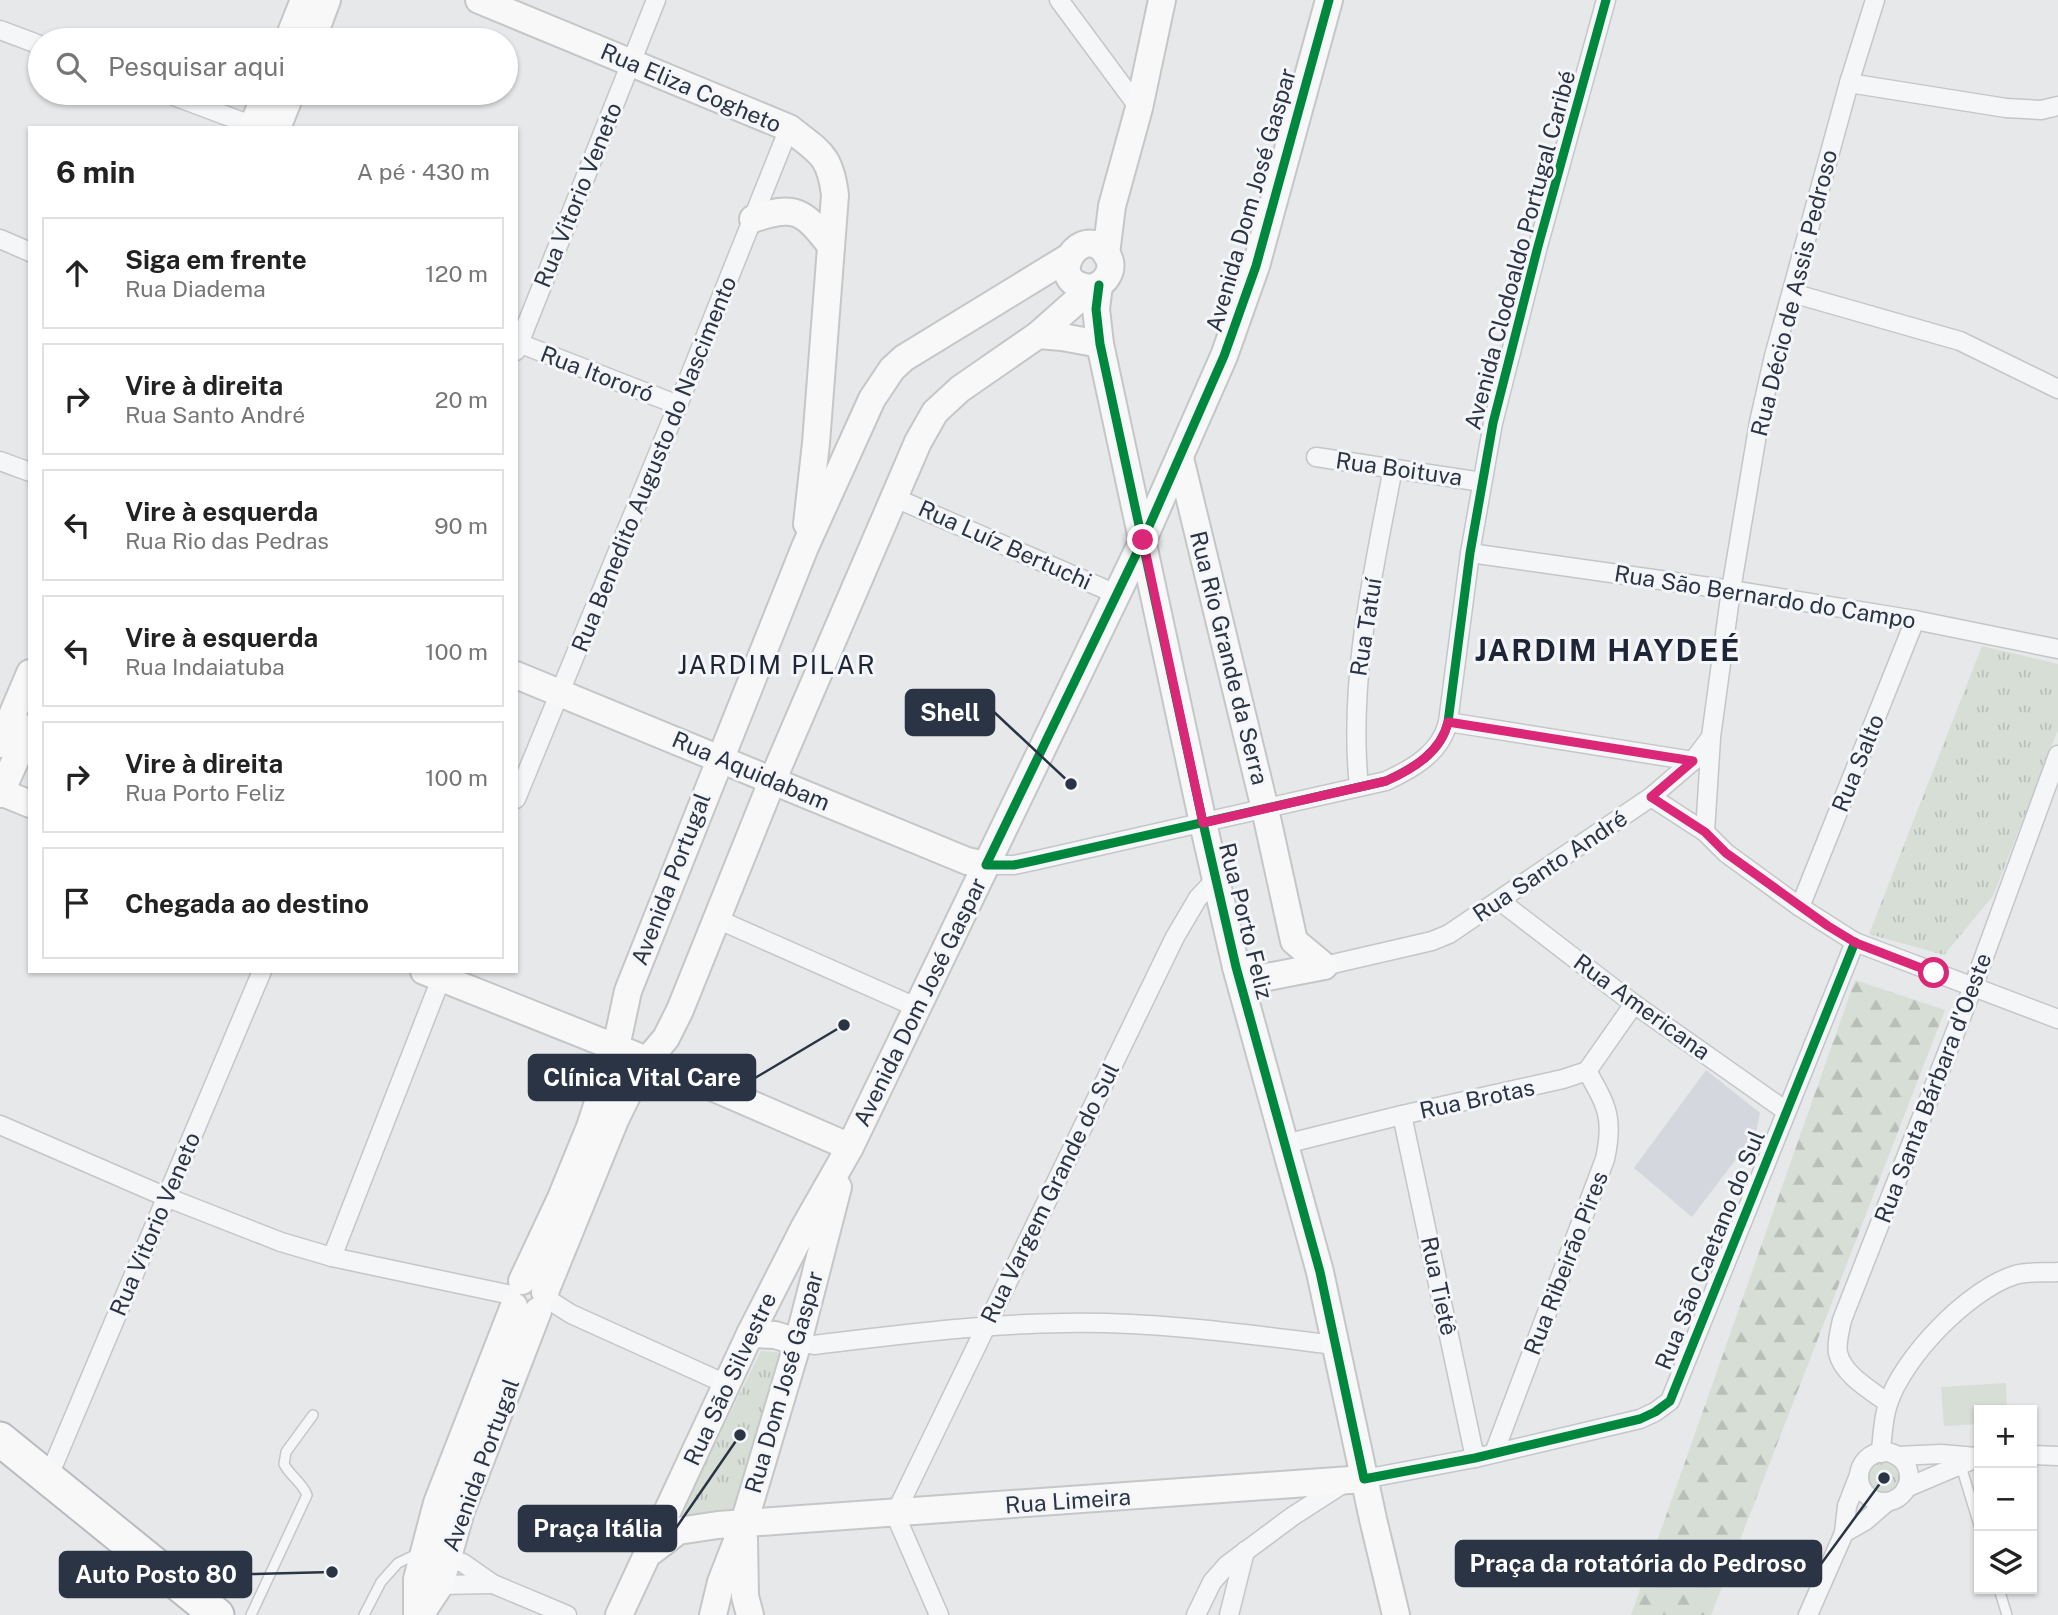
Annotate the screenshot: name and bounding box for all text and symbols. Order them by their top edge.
search box [28,28,518,105]
street label: Rua Eliza Cogheto [597,37,786,138]
icon: search [52,48,90,86]
text: Pesquisar aqui [108,51,285,82]
street label: Avenida Dom José Gaspar [1200,65,1301,335]
street label: Avenida Clodoaldo Portugal Caribé [1458,67,1581,432]
street label: Rua Vitorio Veneto [528,99,627,291]
street label: Rua Décio de Assis Pedroso [1745,147,1842,439]
text: 6 min [56,154,135,190]
text: A pé · 430 m [357,158,490,185]
text: Siga em frente [125,244,307,275]
icon: ahead [58,254,96,292]
text: 120 m [425,260,488,287]
street label: Rua Benedito Augusto do Nascimento [566,272,741,656]
text: Rua Diadema [125,275,266,302]
street label: Rua Itororó [537,340,657,407]
text: Vire à direita [125,370,283,401]
icon: right [58,380,96,418]
text: 20 m [435,386,488,413]
text: Rua Santo André [125,401,305,428]
street label: Rua Boituva [1334,446,1464,491]
street label: Rua Luíz Bertuchi [914,494,1096,595]
text: Vire à esquerda [125,496,318,527]
icon: left [58,506,96,544]
text: 90 m [434,512,488,539]
route end [1127,524,1158,555]
text: Rua Rio das Pedras [125,527,329,554]
street label: Rua Rio Grande da Serra [1185,528,1274,788]
street label: Rua São Bernardo do Campo [1612,559,1918,634]
street label: Rua Tatuí [1344,575,1387,678]
text: Vire à esquerda [125,622,318,653]
icon: left [58,632,96,670]
district label: JARDIM HAYDEÉ [1475,632,1741,668]
text: 100 m [425,638,488,665]
district label: JARDIM PILAR [677,649,877,680]
text: Rua Indaiatuba [125,653,285,680]
callout: Shell [906,690,994,735]
text: Shell [920,698,980,726]
street label: Rua Salto [1826,710,1889,816]
street label: Rua Aquidabam [668,725,834,816]
text: Vire à direita [125,748,283,779]
icon: right [58,758,96,796]
text: 100 m [425,764,488,791]
text: Rua Porto Feliz [125,779,285,806]
street label: Avenida Portugal [625,789,716,969]
street label: Rua Santo André [1467,804,1632,927]
street label: Rua Porto Feliz [1214,840,1279,1002]
street label: Avenida Dom José Gaspar [848,873,992,1130]
icon: arrive [58,884,96,922]
text: Chegada ao destino [125,888,369,919]
street label: Rua Americana [1569,948,1716,1065]
street label: Rua Santa Bárbara d'Oeste [1869,949,1997,1227]
route start [1918,957,1949,988]
callout: Clínica Vital Care [529,1055,755,1100]
street label: Rua Vargem Grande do Sul [975,1058,1124,1327]
text: Clínica Vital Care [543,1063,741,1091]
street label: Rua Brotas [1417,1073,1537,1124]
street label: Rua São Caetano do Sul [1649,1126,1770,1373]
street label: Rua Vitorio Veneto [104,1128,205,1320]
street label: Rua Ribeirão Pires [1518,1167,1613,1358]
street label: Rua Tietê [1416,1234,1463,1338]
street label: Rua Dom José Gaspar [739,1268,828,1496]
street label: Rua São Silvestre [678,1288,781,1470]
street label: Avenida Portugal [437,1375,524,1555]
map controls [1974,1405,2037,1594]
button: + [1974,1405,2037,1468]
button: − [1974,1468,2037,1531]
street label: Rua Limeira [1004,1483,1132,1518]
callout: Praça Itália [519,1506,676,1551]
text: Praça Itália [533,1514,663,1543]
button: layers [1974,1531,2037,1594]
callout: Praça da rotatória do Pedroso [1456,1541,1821,1586]
text: Praça da rotatória do Pedroso [1470,1549,1806,1578]
callout: Auto Posto 80 [60,1552,251,1597]
text: Auto Posto 80 [75,1560,237,1588]

